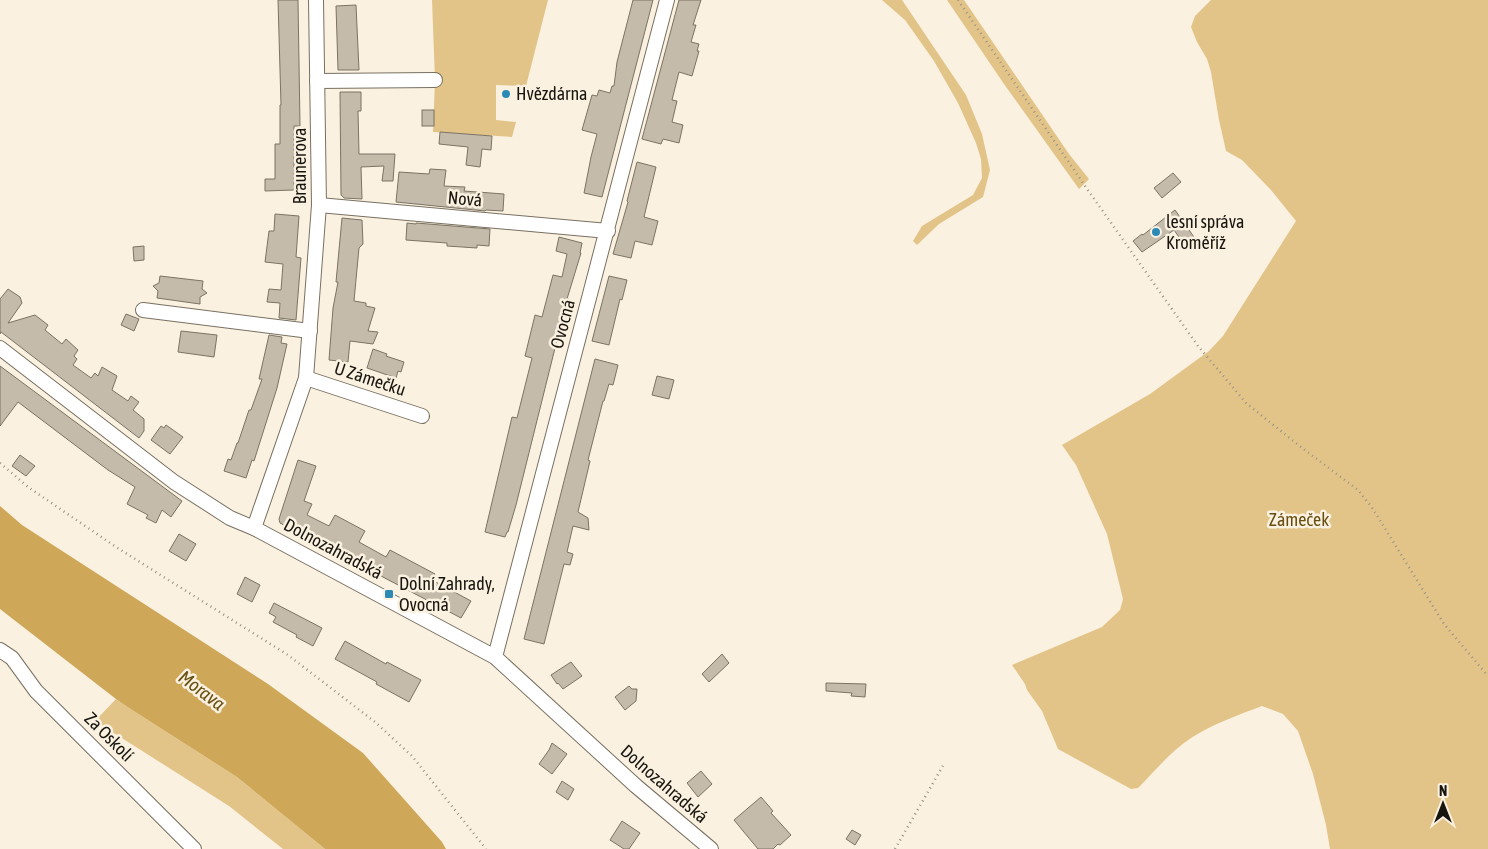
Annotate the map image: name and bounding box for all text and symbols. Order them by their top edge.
place label: Hvězdárna [516,83,587,104]
marker: Hvězdárna [500,88,512,100]
street label: Braunerova [289,128,310,204]
street label: Nová [447,187,483,210]
place label: lesní správa Kroměříž [1166,211,1244,253]
marker: lesní správa Kroměříž [1150,226,1162,238]
street label: Ovocná [546,297,579,351]
street label: U Zámečku [332,357,409,400]
park label: Zámeček [1269,509,1329,530]
street label: Dolnozahradská [280,514,386,583]
place label: Dolní Zahrady, Ovocná [399,573,495,615]
marker: Dolní Zahrady, Ovocná [383,588,395,600]
water label: Morava [175,666,230,715]
street label: Za Oskolí [80,708,138,766]
street label: Dolnozahradská [617,740,712,827]
north arrow [1418,779,1468,829]
text: N [1439,783,1447,799]

